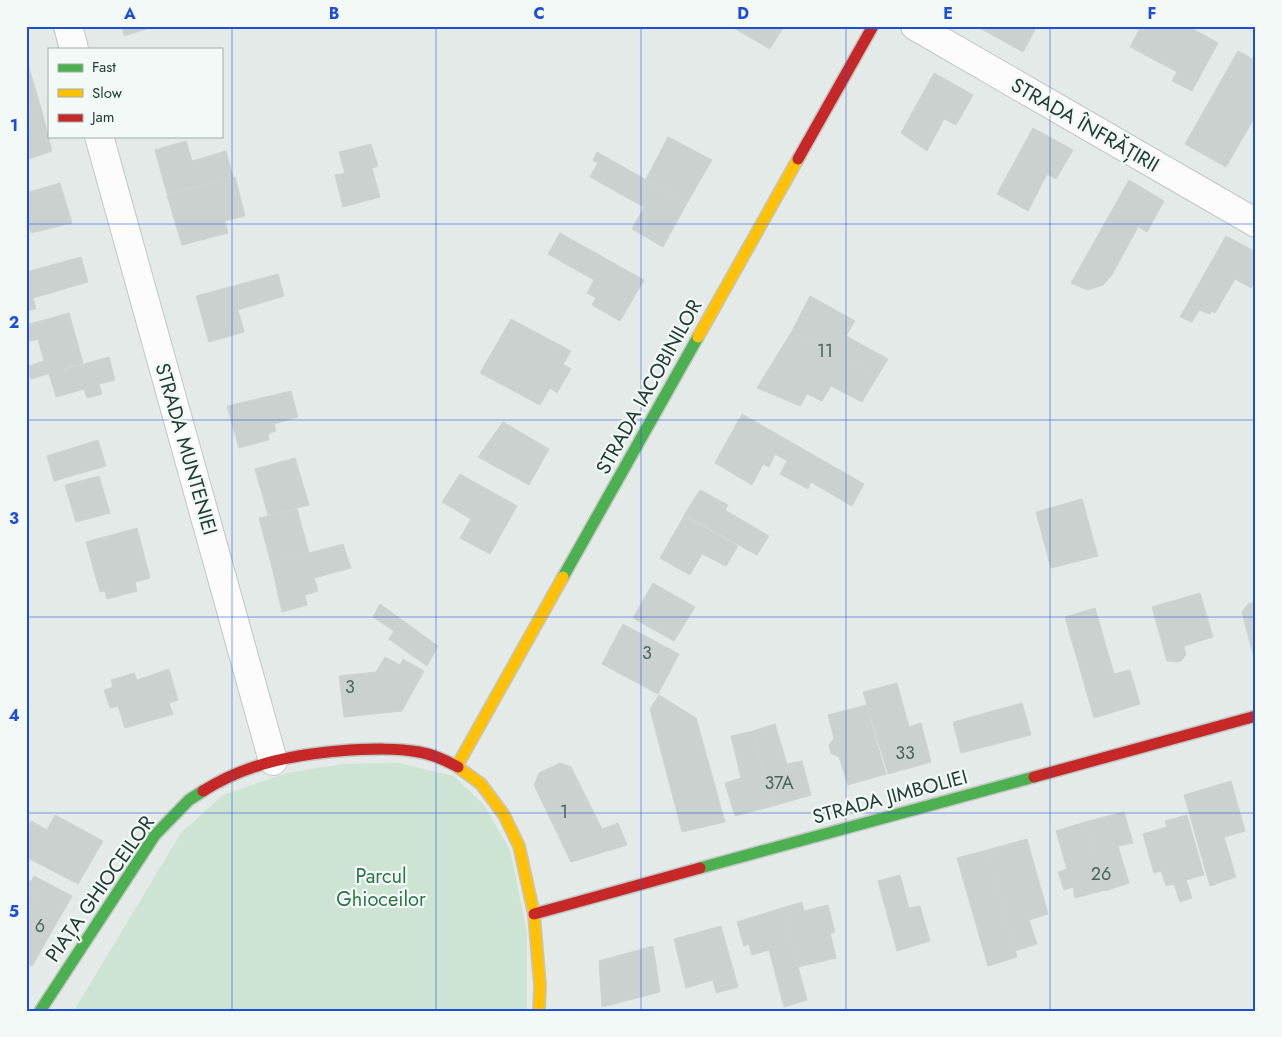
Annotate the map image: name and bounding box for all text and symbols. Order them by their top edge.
text: A [123,2,136,25]
text: B [329,2,339,25]
text: C [533,2,545,25]
text: D [737,2,749,25]
text: E [943,2,953,25]
text: F [1148,2,1156,25]
legend [48,48,222,138]
text: Fast [92,56,116,78]
street label: STRADA ÎNFRĂȚIRII [1005,71,1165,179]
text: Slow [92,82,123,104]
text: Jam [90,106,115,128]
text: 1 [10,114,18,137]
street label: STRADA IACOBINILOR [589,294,709,480]
text: 2 [9,311,19,334]
house number: 11 [817,338,833,364]
street label: STRADA MUNTENIEI [148,360,224,538]
text: 3 [9,507,19,530]
house number: 3 [642,640,652,666]
house number: 3 [345,674,355,700]
text: 4 [8,704,20,727]
house number: 33 [895,740,915,766]
street label: STRADA JIMBOLIEI [809,762,971,832]
house number: 37A [764,770,794,796]
house number: 1 [560,799,568,825]
street label: PIAȚA GHIOCEILOR [38,810,162,968]
house number: 26 [1091,861,1111,887]
park label: Parcul Ghioceilor [336,862,426,914]
text: 5 [9,900,19,923]
house number: 6 [35,913,45,939]

